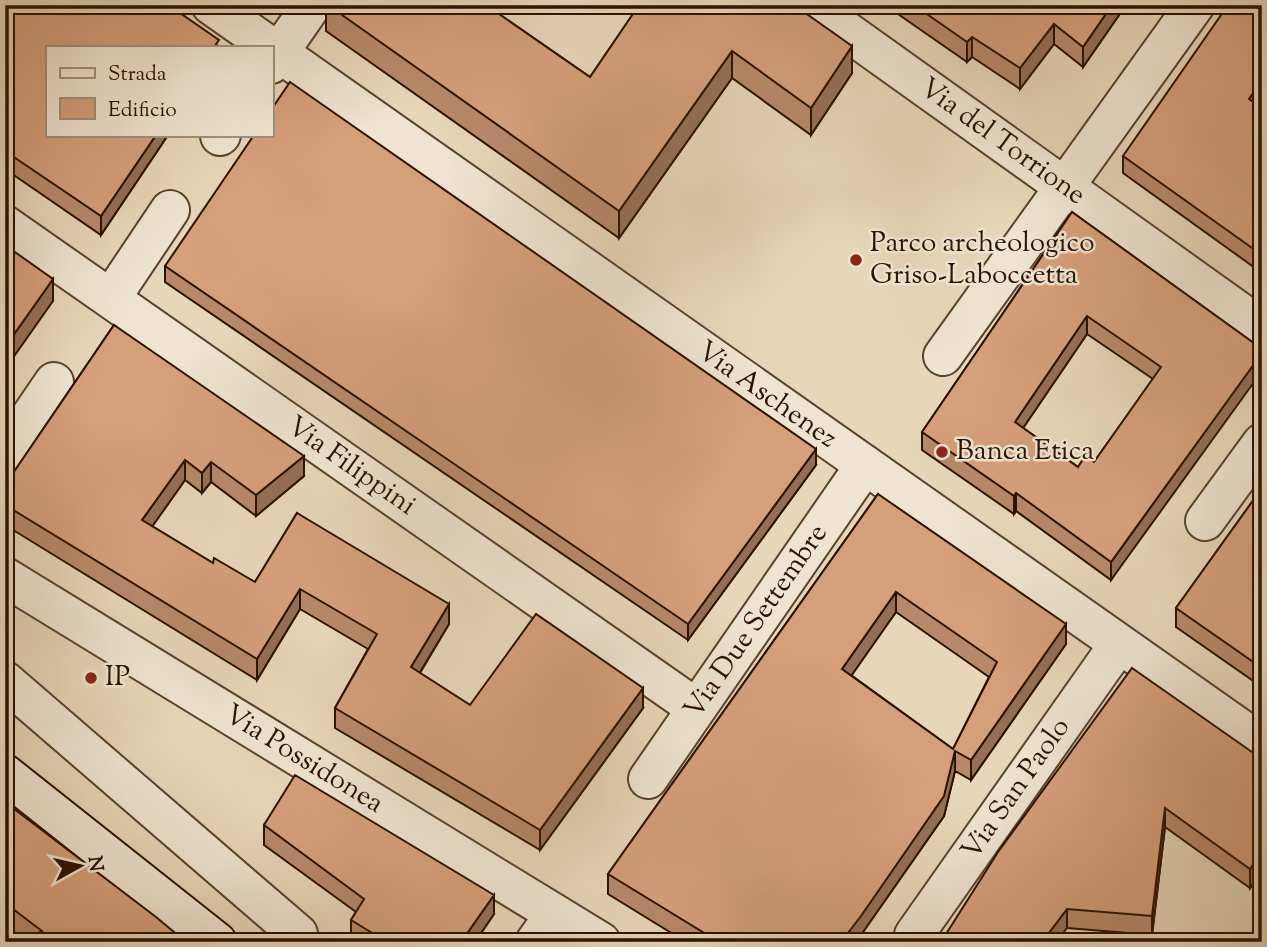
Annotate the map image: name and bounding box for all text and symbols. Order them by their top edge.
legend [46,46,273,136]
text: Strada [108,60,167,90]
street label: Via del Torrione [911,69,1093,215]
text: Edificio [108,96,177,126]
place label: Parco archeologico Griso-Laboccetta [870,224,1095,296]
marker: Parco archeologico Griso-Laboccetta [848,252,864,268]
street label: Via Aschenez [688,332,845,459]
street label: Via Filippini [278,407,424,526]
place label: Banca Etica [956,432,1094,472]
marker: Banca Etica [934,444,950,460]
street label: Via Due Settembre [675,516,838,727]
place label: IP [105,658,130,698]
marker: IP [83,670,99,686]
street label: Via Possidonea [216,696,391,824]
street label: Via San Paolo [952,710,1081,869]
north arrow [46,832,116,902]
text: N [80,855,109,873]

